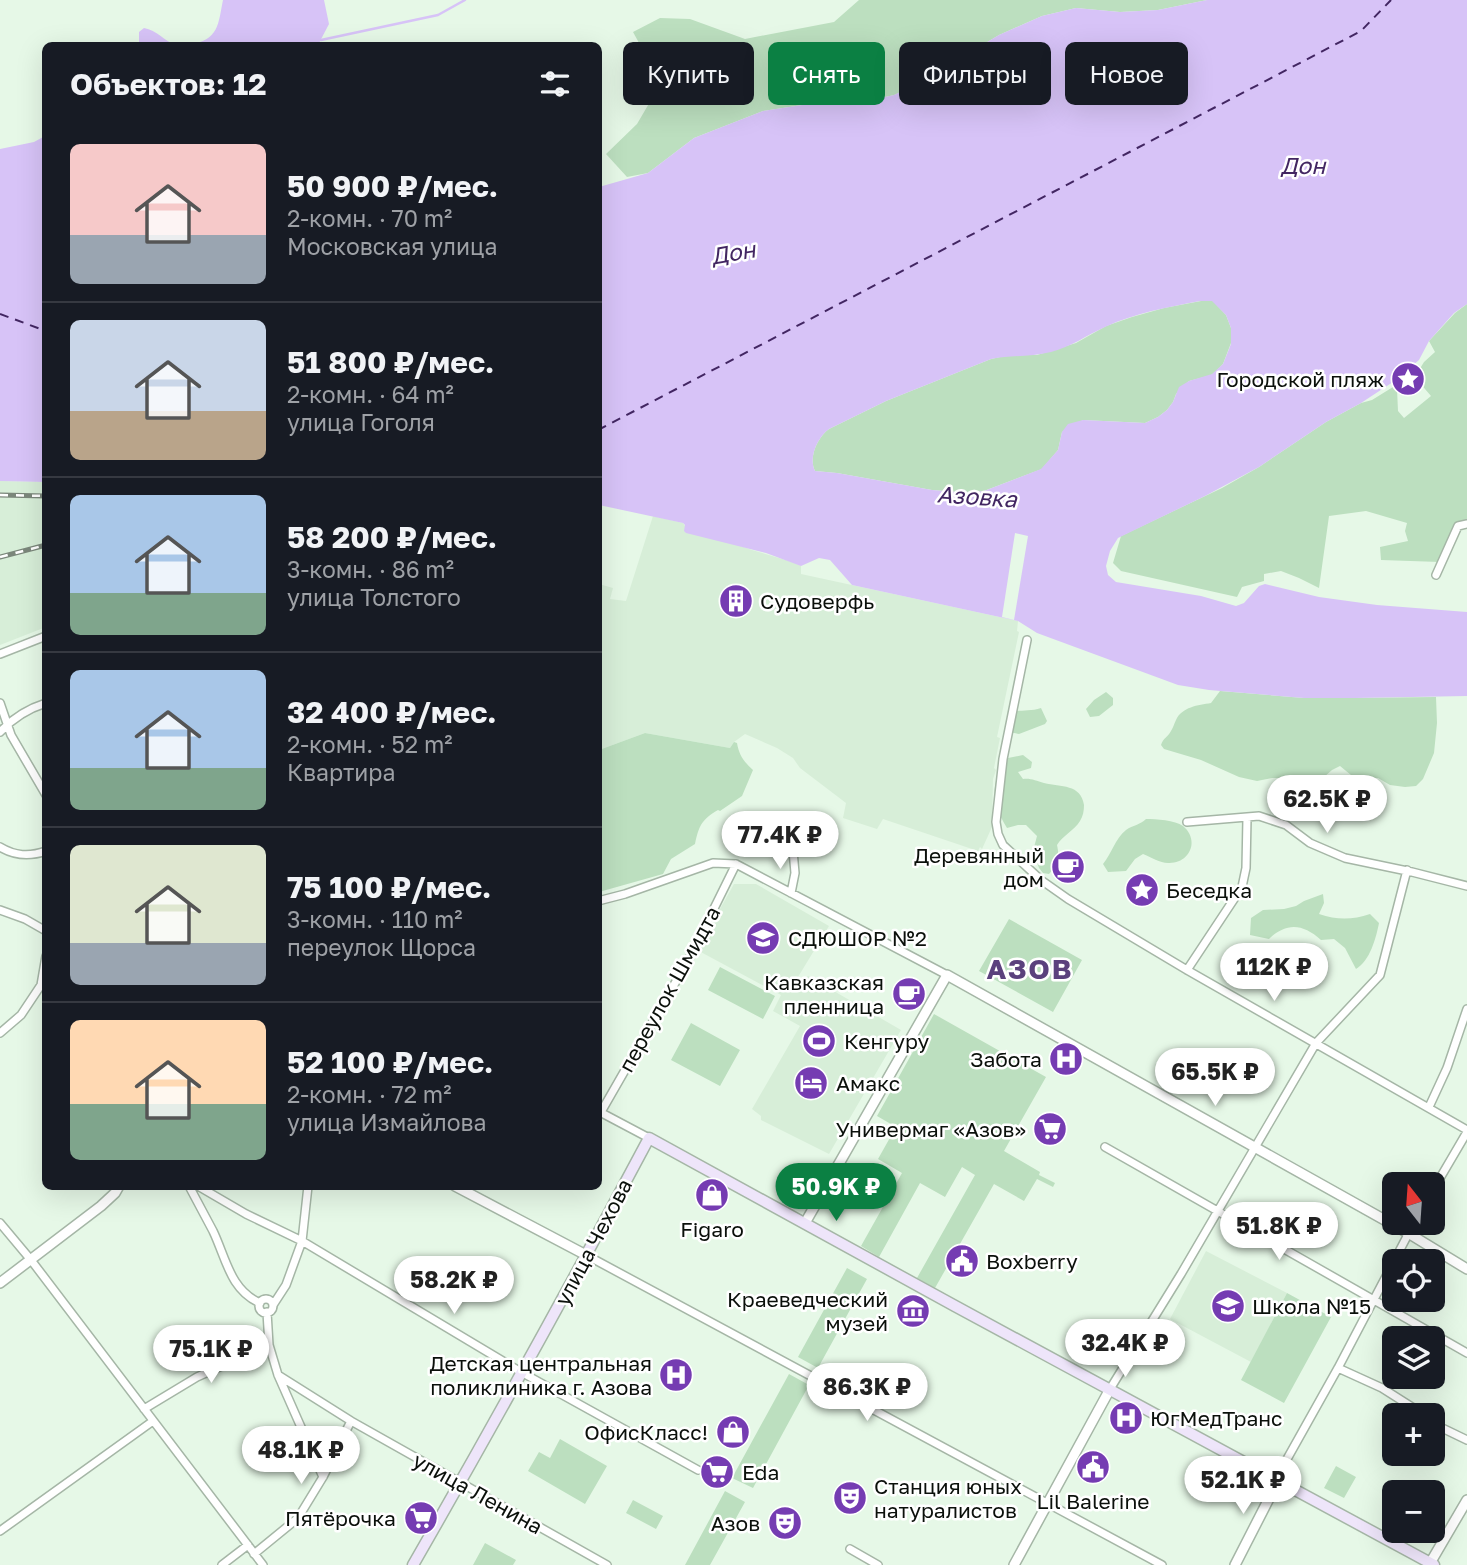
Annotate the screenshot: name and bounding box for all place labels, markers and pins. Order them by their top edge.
place icon: Городской пляж [1389,360,1427,398]
place label: Городской пляж [1217,366,1384,392]
building icon: Судоверфь [717,582,755,620]
place label: Судоверфь [760,588,874,614]
pin: 62.5K ₽ [1262,776,1392,835]
pin: 77.4K ₽ [715,812,845,871]
place label: Деревянный дом [914,842,1044,892]
cafe icon: Деревянный дом [1049,848,1087,886]
place icon: Беседка [1123,871,1161,909]
place label: Беседка [1166,877,1252,903]
school or university icon: СДЮШОР №2 [744,919,782,957]
place label: СДЮШОР №2 [788,925,927,951]
pin: 112K ₽ [1217,944,1331,1003]
place label: Кавказская пленница [764,969,884,1019]
cafe icon: Кавказская пленница [890,975,928,1013]
sports icon: Кенгуру [800,1022,838,1060]
place label: Кенгуру [844,1028,930,1054]
hospital icon: Забота [1047,1040,1085,1078]
place label: Забота [970,1046,1042,1072]
pin: 65.5K ₽ [1150,1048,1280,1108]
hotel icon: Амакс [792,1064,830,1102]
place label: Амакс [836,1070,900,1096]
supermarket icon: Универмаг «Азов» [1031,1110,1069,1148]
place label: Универмаг «Азов» [836,1116,1026,1142]
pin: 50.9K ₽ [771,1164,901,1223]
shop icon: Figaro [693,1176,731,1214]
pin: 51.8K ₽ [1214,1202,1344,1262]
place label: Figaro [680,1216,744,1242]
public building icon: Boxberry [943,1242,981,1280]
place label: Boxberry [986,1248,1078,1274]
pin: 58.2K ₽ [389,1256,519,1316]
place label: Краеведческий музей [727,1286,888,1336]
school or university icon: Школа №15 [1209,1287,1247,1325]
museum icon: Краеведческий музей [894,1292,932,1330]
place label: Школа №15 [1252,1293,1371,1319]
pin: 32.4K ₽ [1060,1320,1190,1379]
pin: 75.1K ₽ [146,1326,276,1385]
place label: Детская центральная поликлиника г. Азова [429,1350,652,1400]
hospital icon: Детская центральная поликлиника г. Азова [657,1356,695,1394]
pin: 86.3K ₽ [802,1364,932,1423]
hospital icon: ЮгМедТранс [1107,1399,1145,1437]
place label: ЮгМедТранс [1150,1405,1283,1431]
shop icon: ОфисКласс! [714,1413,752,1451]
place label: ОфисКласс! [584,1419,708,1445]
pin: 48.1K ₽ [236,1426,366,1486]
public building icon: Lil Balerine [1074,1448,1112,1486]
supermarket icon: Eda [698,1453,736,1491]
pin: 52.1K ₽ [1178,1456,1308,1516]
place label: Eda [742,1459,779,1485]
place label: Станция юных натуралистов [874,1473,1022,1523]
theatre icon: Станция юных натуралистов [831,1479,869,1517]
place label: Lil Balerine [1036,1488,1150,1514]
supermarket icon: Пятёрочка [402,1499,440,1537]
theatre icon: Азов [766,1504,804,1542]
place label: Пятёрочка [285,1505,396,1531]
place label: Азов [711,1510,760,1536]

